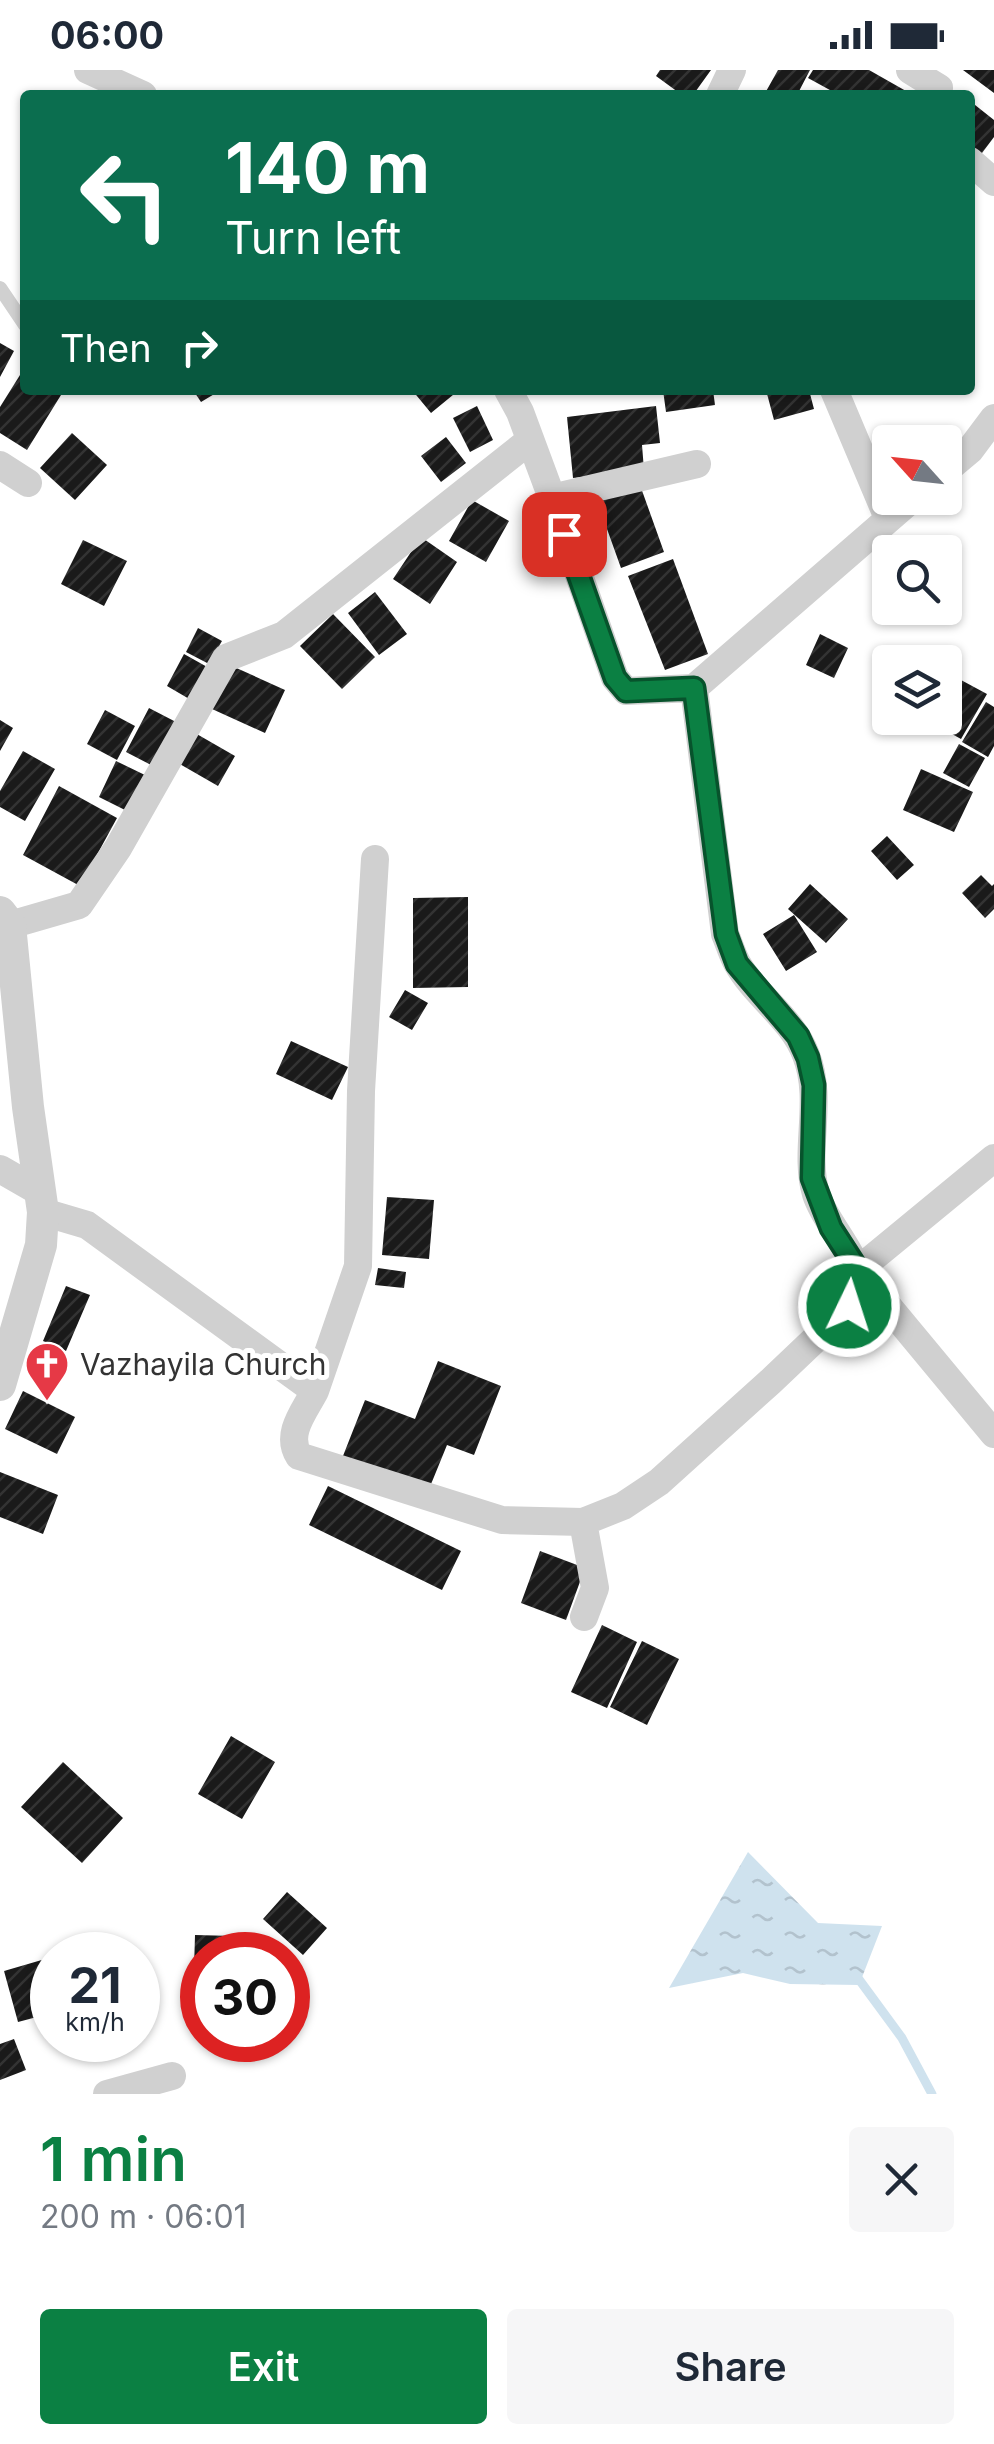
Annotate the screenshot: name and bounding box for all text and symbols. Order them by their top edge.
text: 06:00 [50,12,164,58]
text: 140 m [225,125,430,210]
icon: left [60,130,190,260]
text: Turn left [225,210,401,265]
icon: right [172,320,227,375]
text: Then [60,325,152,371]
north arrow [872,425,962,515]
map controls [872,425,962,735]
pin [522,492,607,577]
icon: arrive [537,507,592,562]
button: search [872,535,962,625]
button: layers [872,645,962,735]
position arrow [797,1254,901,1358]
church icon: Vazhayila Church [24,1341,70,1402]
place label: Vazhayila Church [80,1346,326,1382]
speed limit sign: 30 [180,1932,310,2062]
text: 21 [68,1955,122,2015]
text: km/h [65,2007,125,2037]
text: 1 min [40,2123,187,2195]
button: close [849,2127,954,2232]
text: 200 m · 06:01 [40,2197,247,2236]
button: Exit [40,2309,487,2424]
button: Share [507,2309,954,2424]

